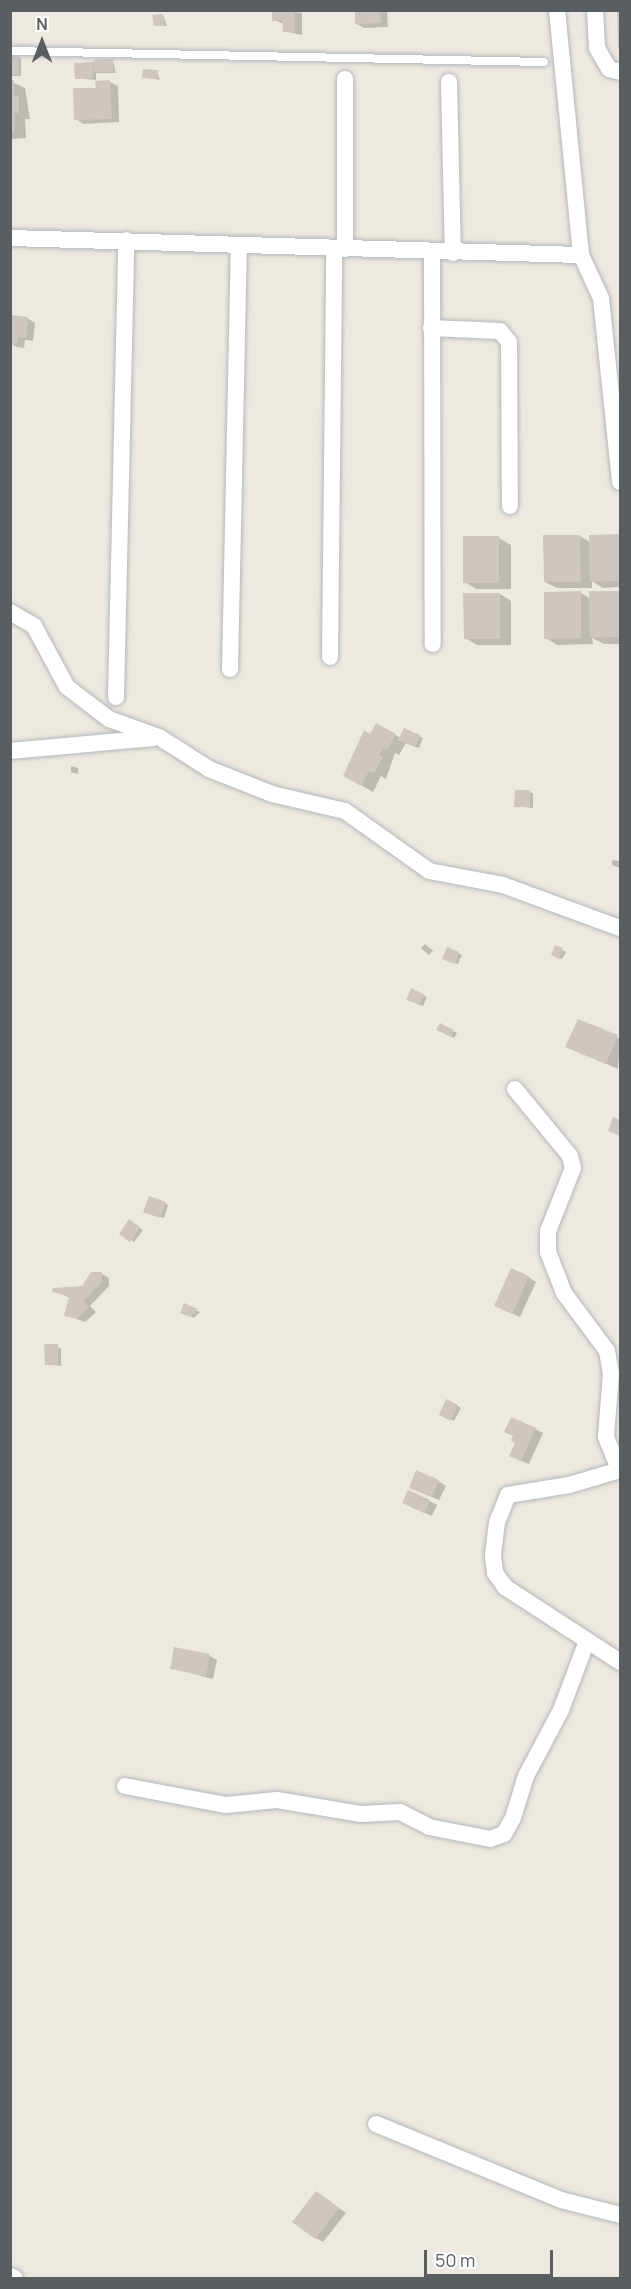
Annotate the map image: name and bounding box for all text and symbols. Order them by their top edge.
north arrow [12,12,72,72]
text: N [36,13,48,35]
scale bar [427,2238,556,2276]
text: 50 m [435,2248,475,2272]

